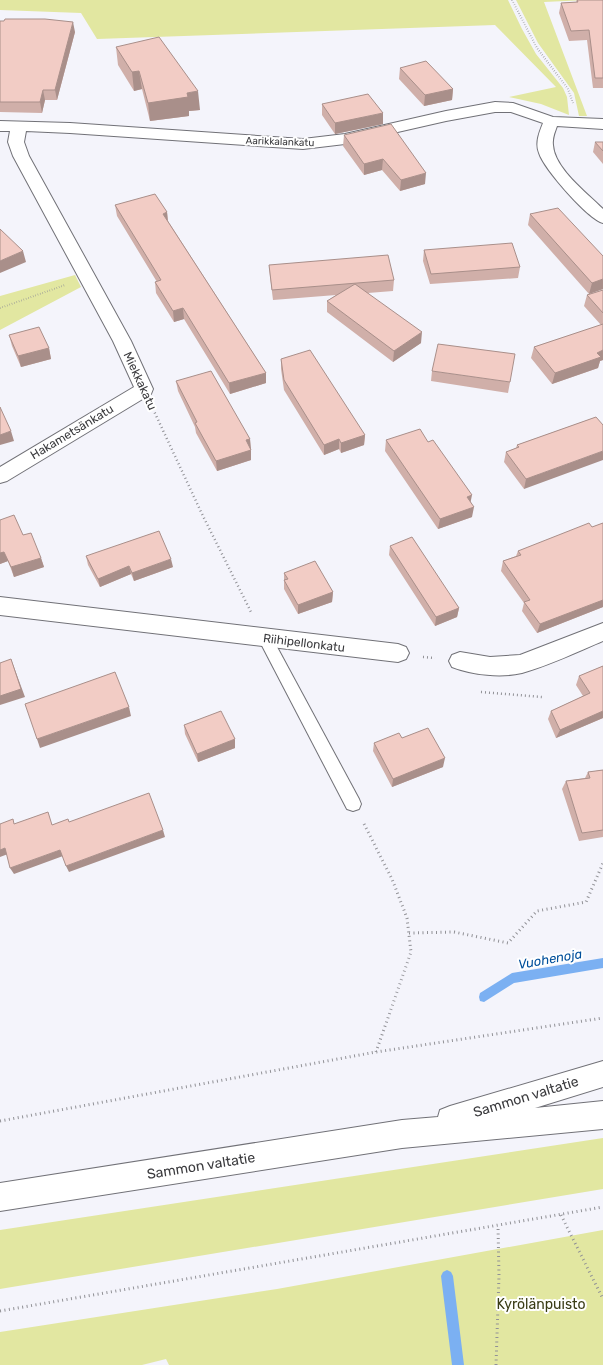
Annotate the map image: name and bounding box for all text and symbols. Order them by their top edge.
street label: Aarikkalankatu [245,135,315,149]
street label: Miekkakatu [120,350,160,412]
street label: Hakametsänkatu [28,402,116,462]
street label: Riihipellonkatu [262,631,346,655]
water label: Vuohenoja [517,946,584,972]
street label: Sammon valtatie [471,1073,581,1121]
street label: Sammon valtatie [146,1149,256,1183]
park label: Kyrölänpuisto [496,1296,586,1313]

